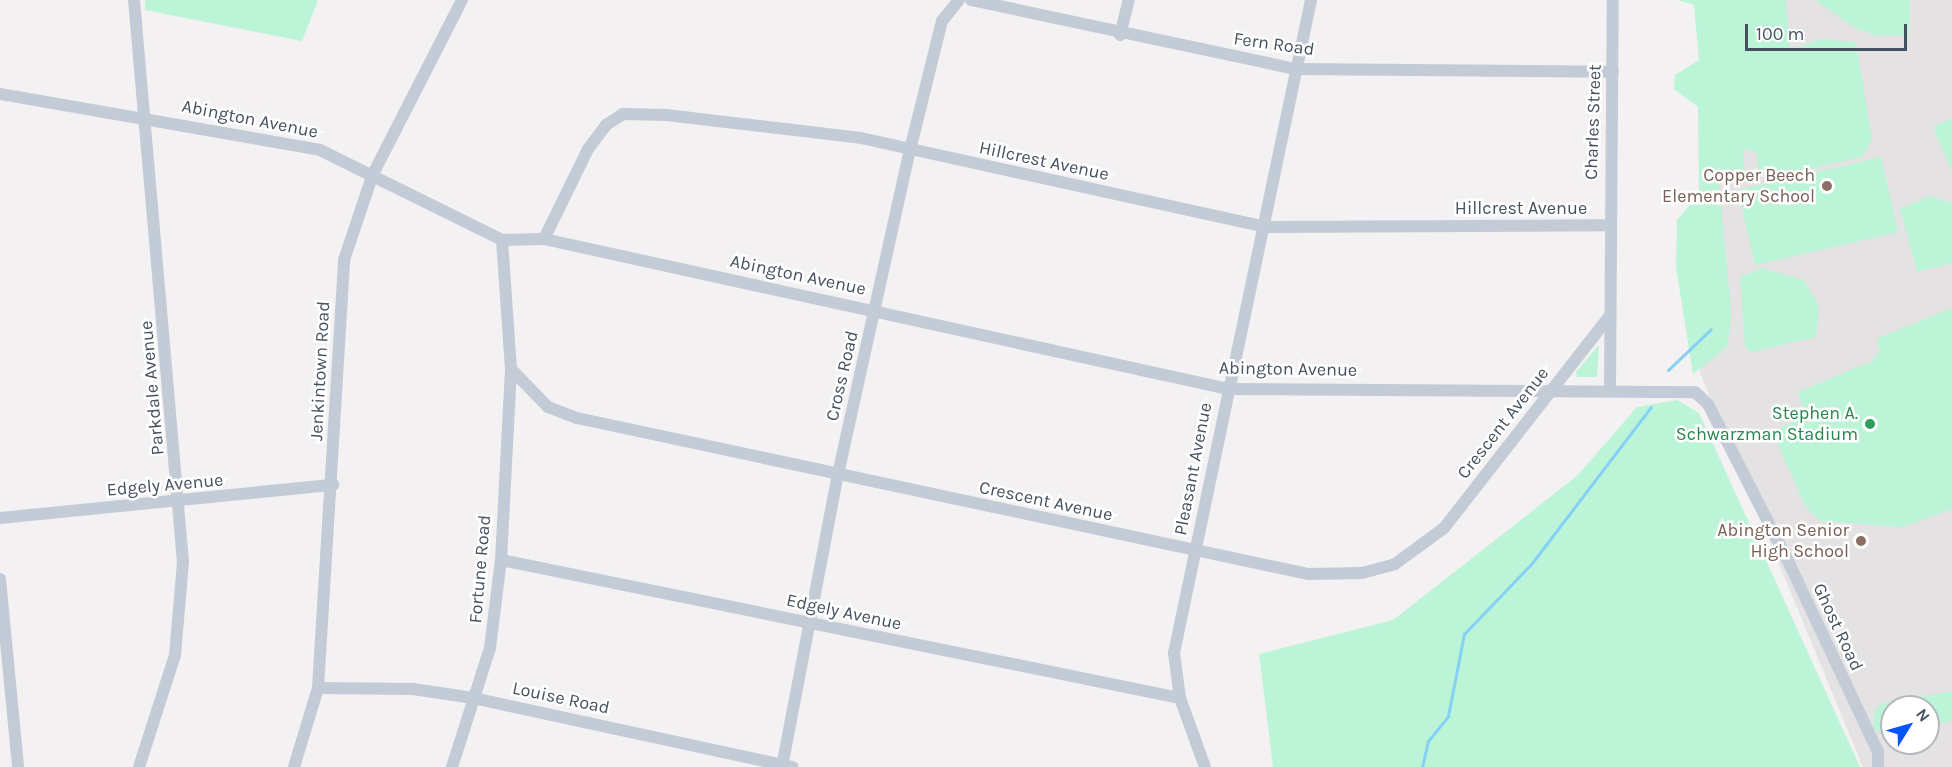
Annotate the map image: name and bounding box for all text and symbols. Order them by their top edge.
scale bar [1748,12,1910,50]
text: 100 m [1756,23,1804,45]
street label: Fern Road [1232,28,1316,60]
street label: Charles Street [1580,64,1606,180]
street label: Abington Avenue [180,95,320,143]
street label: Hillcrest Avenue [977,137,1111,185]
place label: Copper Beech Elementary School [1662,165,1815,207]
marker: Copper Beech Elementary School [1820,179,1834,193]
street label: Hillcrest Avenue [1455,197,1587,219]
street label: Abington Avenue [728,250,868,300]
street label: Jenkintown Road [306,301,334,441]
street label: Parkdale Avenue [135,320,169,456]
street label: Cross Road [821,329,863,423]
street label: Abington Avenue [1219,357,1357,381]
street label: Crescent Avenue [1453,363,1553,483]
street label: Pleasant Avenue [1170,401,1216,537]
place label: Stephen A. Schwarzman Stadium [1676,403,1858,446]
marker: Stephen A. Schwarzman Stadium [1863,417,1877,431]
street label: Edgely Avenue [106,469,224,501]
street label: Crescent Avenue [977,476,1115,526]
street label: Fortune Road [465,514,495,624]
place label: Abington Senior High School [1717,520,1849,562]
marker: Abington Senior High School [1854,534,1868,548]
street label: Ghost Road [1808,580,1868,674]
street label: Edgely Avenue [784,589,904,635]
street label: Louise Road [510,677,612,719]
north arrow [1880,695,1940,755]
text: N [1912,705,1934,725]

